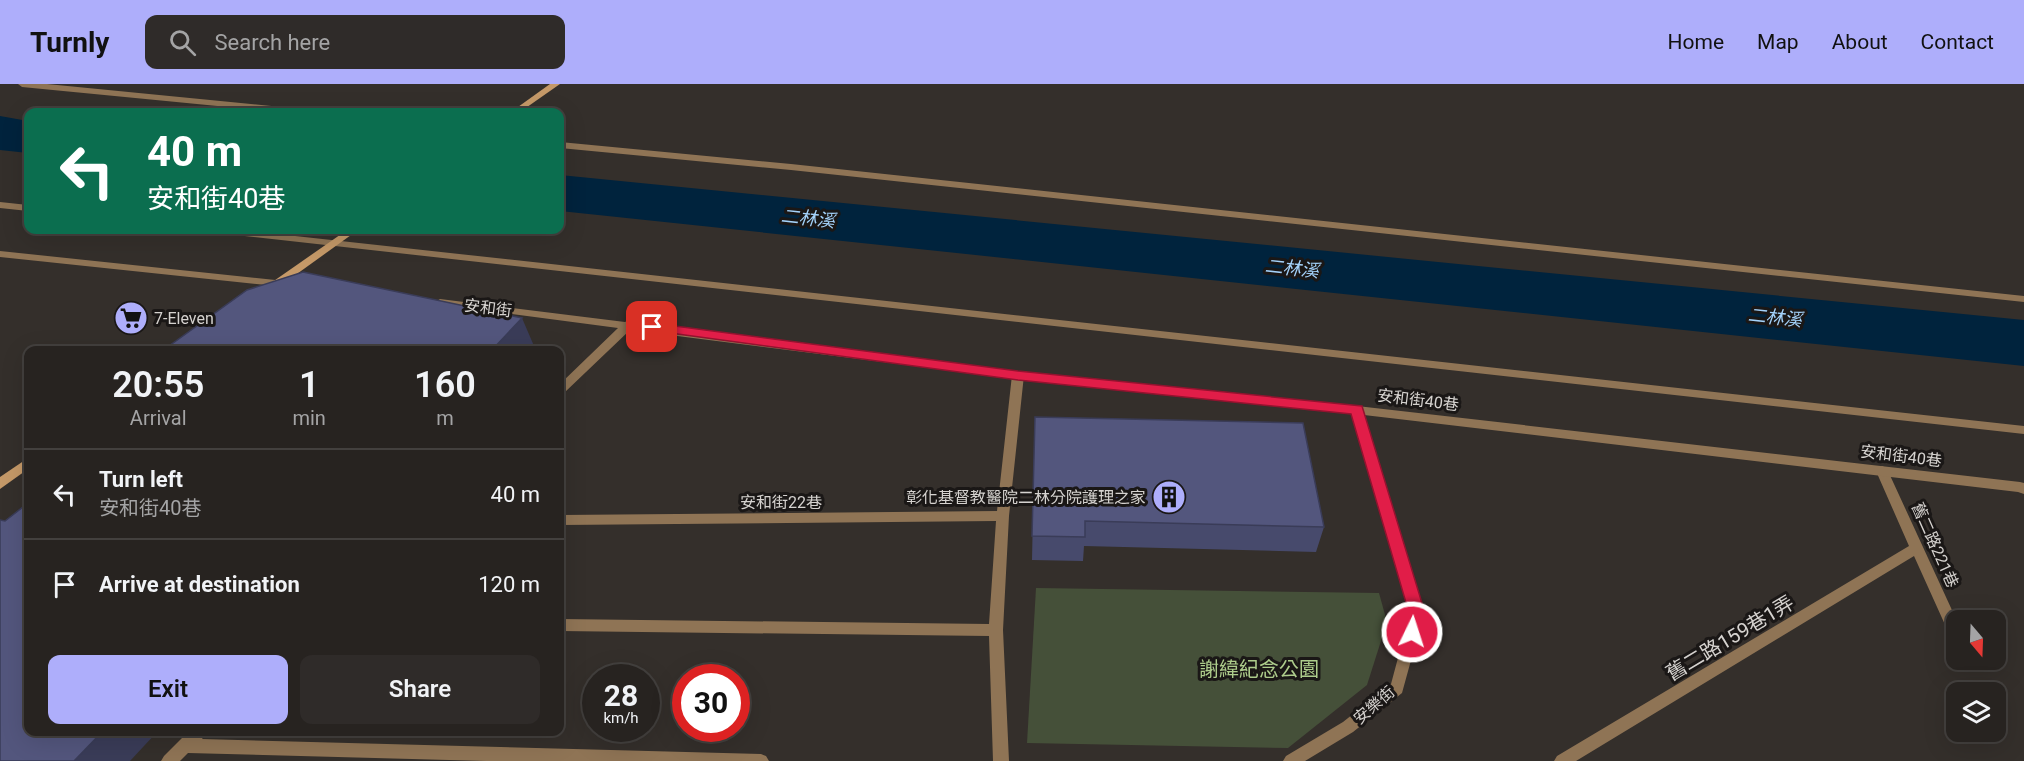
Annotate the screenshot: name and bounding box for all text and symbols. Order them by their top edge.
search box [145,15,565,69]
text: Turnly [30,26,109,59]
icon: search [166,26,199,59]
text: Search here [214,30,330,55]
text: Home [1668,30,1724,54]
text: Map [1757,30,1799,54]
text: About [1832,30,1888,54]
text: Contact [1921,30,1994,54]
text: 40 m [147,127,242,176]
icon: left [48,132,126,210]
text: 安和街40巷 [147,183,285,215]
water label: 二林溪 [780,205,839,232]
water label: 二林溪 [1264,255,1323,282]
street label: 安和街 [463,296,513,320]
supermarket icon: 7-Eleven [113,300,149,336]
pin [626,301,677,352]
water label: 二林溪 [1747,304,1806,331]
place label: 7-Eleven [154,309,214,328]
icon: arrive [635,310,668,343]
text: 20:55 [112,364,204,406]
text: 1 [299,364,319,406]
text: 160 [414,364,476,406]
street label: 安和街40巷 [1376,386,1460,414]
text: Arrival [130,406,187,430]
text: min [292,406,326,430]
text: m [436,406,454,430]
street label: 安和街40巷 [1859,442,1943,470]
text: Turn left [99,467,183,492]
icon: left [48,478,81,511]
building icon: 彰化基督教醫院二林分院護理之家 [1151,479,1187,515]
text: 40 m [491,482,540,507]
place label: 彰化基督教醫院二林分院護理之家 [906,488,1146,507]
street label: 安和街22巷 [740,493,822,512]
text: 安和街40巷 [99,496,201,520]
street label: 舊二路221巷 [1908,500,1962,590]
icon: arrive [48,568,81,601]
text: Arrive at destination [99,572,300,597]
text: 120 m [478,572,540,597]
street label: 舊二路159巷1弄 [1662,590,1798,686]
position arrow [1380,600,1444,664]
north arrow [1946,610,2006,670]
map controls [1946,610,2006,742]
button: Exit [48,655,288,724]
button: Share [300,655,540,724]
park label: 謝緯紀念公園 [1199,657,1319,681]
speed limit sign: 30 [672,664,750,742]
text: 28 [604,678,638,713]
street label: 安樂街 [1350,682,1398,728]
button: layers [1946,682,2006,742]
text: km/h [603,709,639,727]

